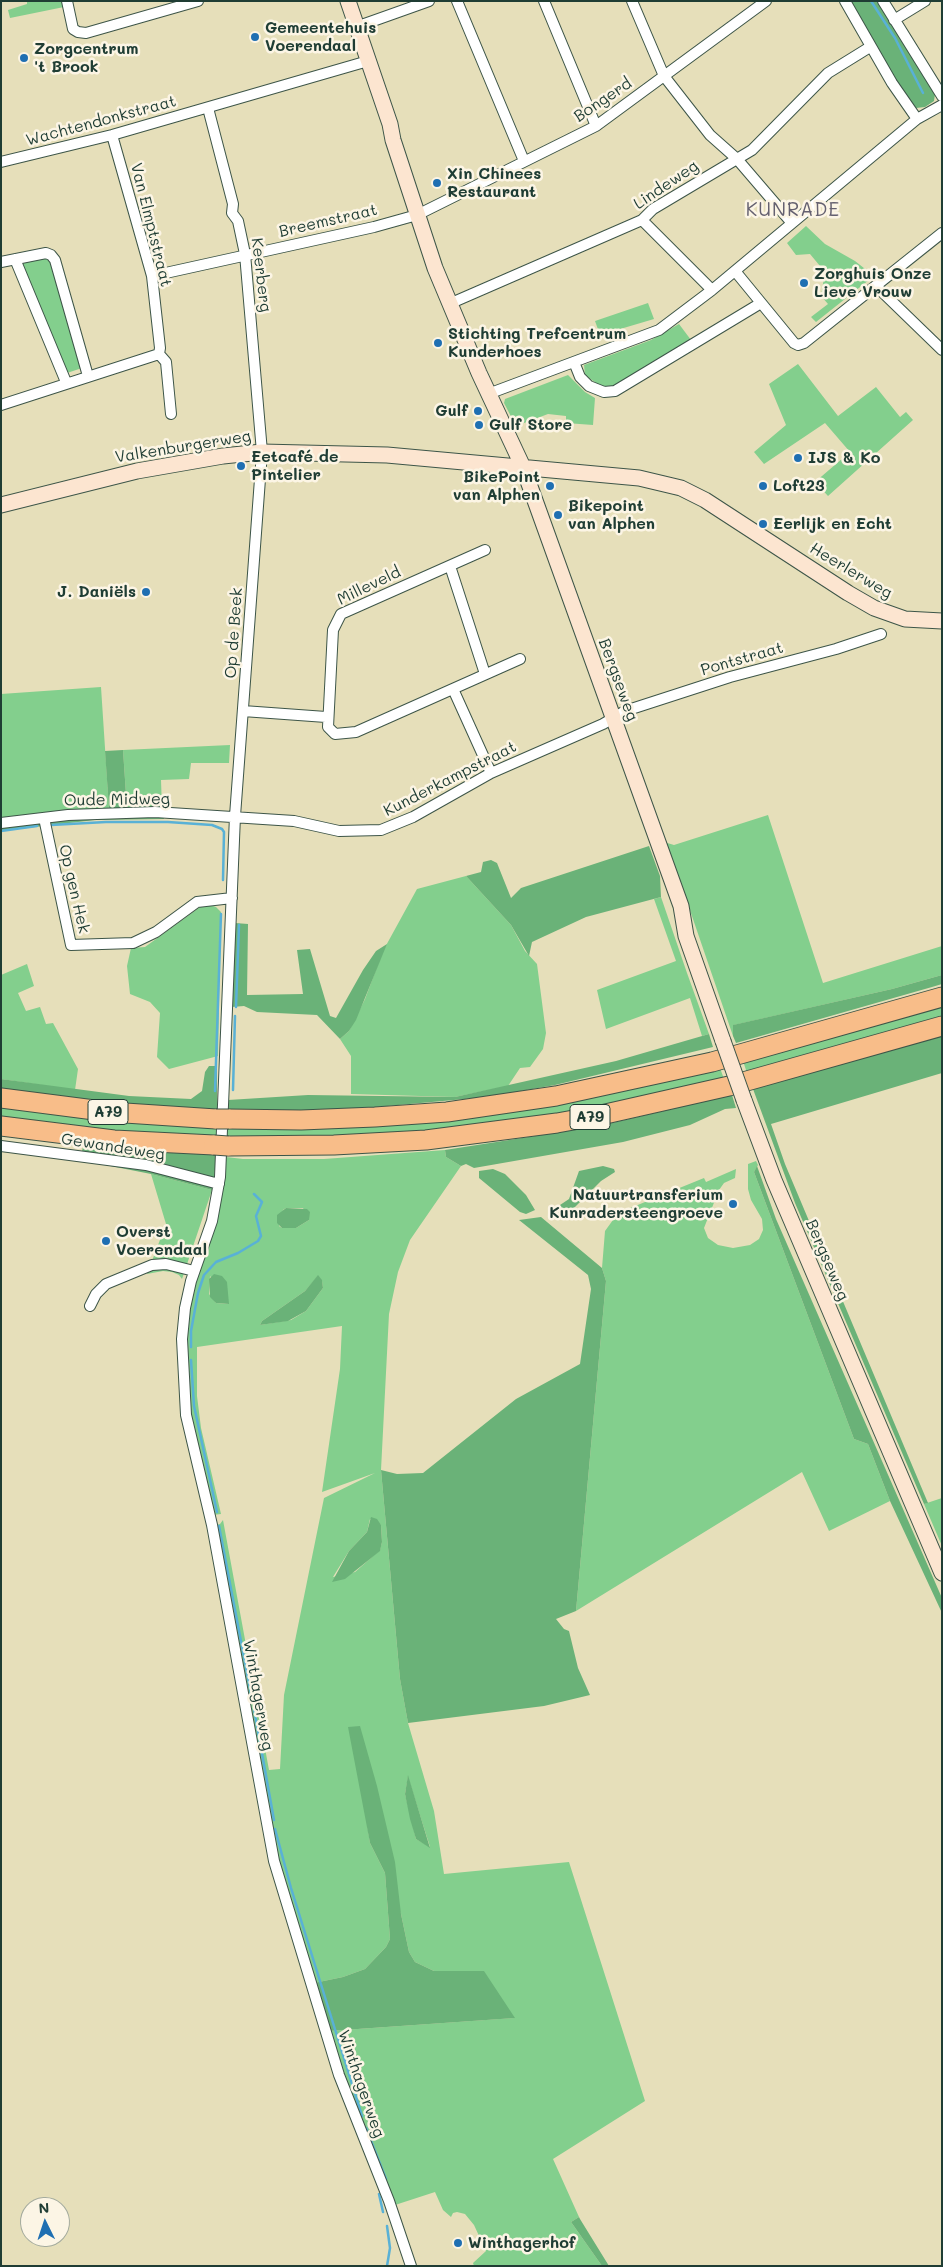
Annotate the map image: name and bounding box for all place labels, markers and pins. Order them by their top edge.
place label: Gemeentehuis Voerendaal [265,18,376,56]
marker: Gemeentehuis Voerendaal [249,31,261,43]
place label: Zorgcentrum 't Brook [34,39,139,77]
marker: Zorgcentrum 't Brook [18,52,30,64]
place label: Xin Chinees Restaurant [447,164,541,202]
marker: Xin Chinees Restaurant [431,177,443,189]
place label: Zorghuis Onze Lieve Vrouw [814,264,931,302]
marker: Zorghuis Onze Lieve Vrouw [798,277,810,289]
place label: Stichting Trefcentrum Kunderhoes [448,324,626,362]
marker: Stichting Trefcentrum Kunderhoes [432,337,444,349]
place label: Gulf [435,401,468,421]
marker: Gulf [472,405,484,417]
place label: Gulf Store [489,415,572,435]
marker: Gulf Store [473,419,485,431]
place label: Eetcafé de Pintelier [251,447,338,485]
place label: IJS & Ko [808,448,880,468]
marker: IJS & Ko [792,452,804,464]
marker: Eetcafé de Pintelier [235,460,247,472]
place label: BikePoint van Alphen [453,467,540,505]
place label: Loft23 [773,476,824,496]
marker: BikePoint van Alphen [544,480,556,492]
marker: Loft23 [757,480,769,492]
place label: Bikepoint van Alphen [568,496,655,534]
marker: Bikepoint van Alphen [552,509,564,521]
place label: Eerlijk en Echt [773,514,892,534]
marker: Eerlijk en Echt [757,518,769,530]
place label: J. Daniëls [57,582,136,602]
marker: J. Daniëls [140,586,152,598]
place label: Natuurtransferium Kunradersteengroeve [549,1185,723,1223]
marker: Natuurtransferium Kunradersteengroeve [727,1198,739,1210]
place label: Overst Voerendaal [116,1222,207,1260]
marker: Overst Voerendaal [100,1235,112,1247]
place label: Winthagerhof [468,2233,576,2253]
marker: Winthagerhof [452,2237,464,2249]

